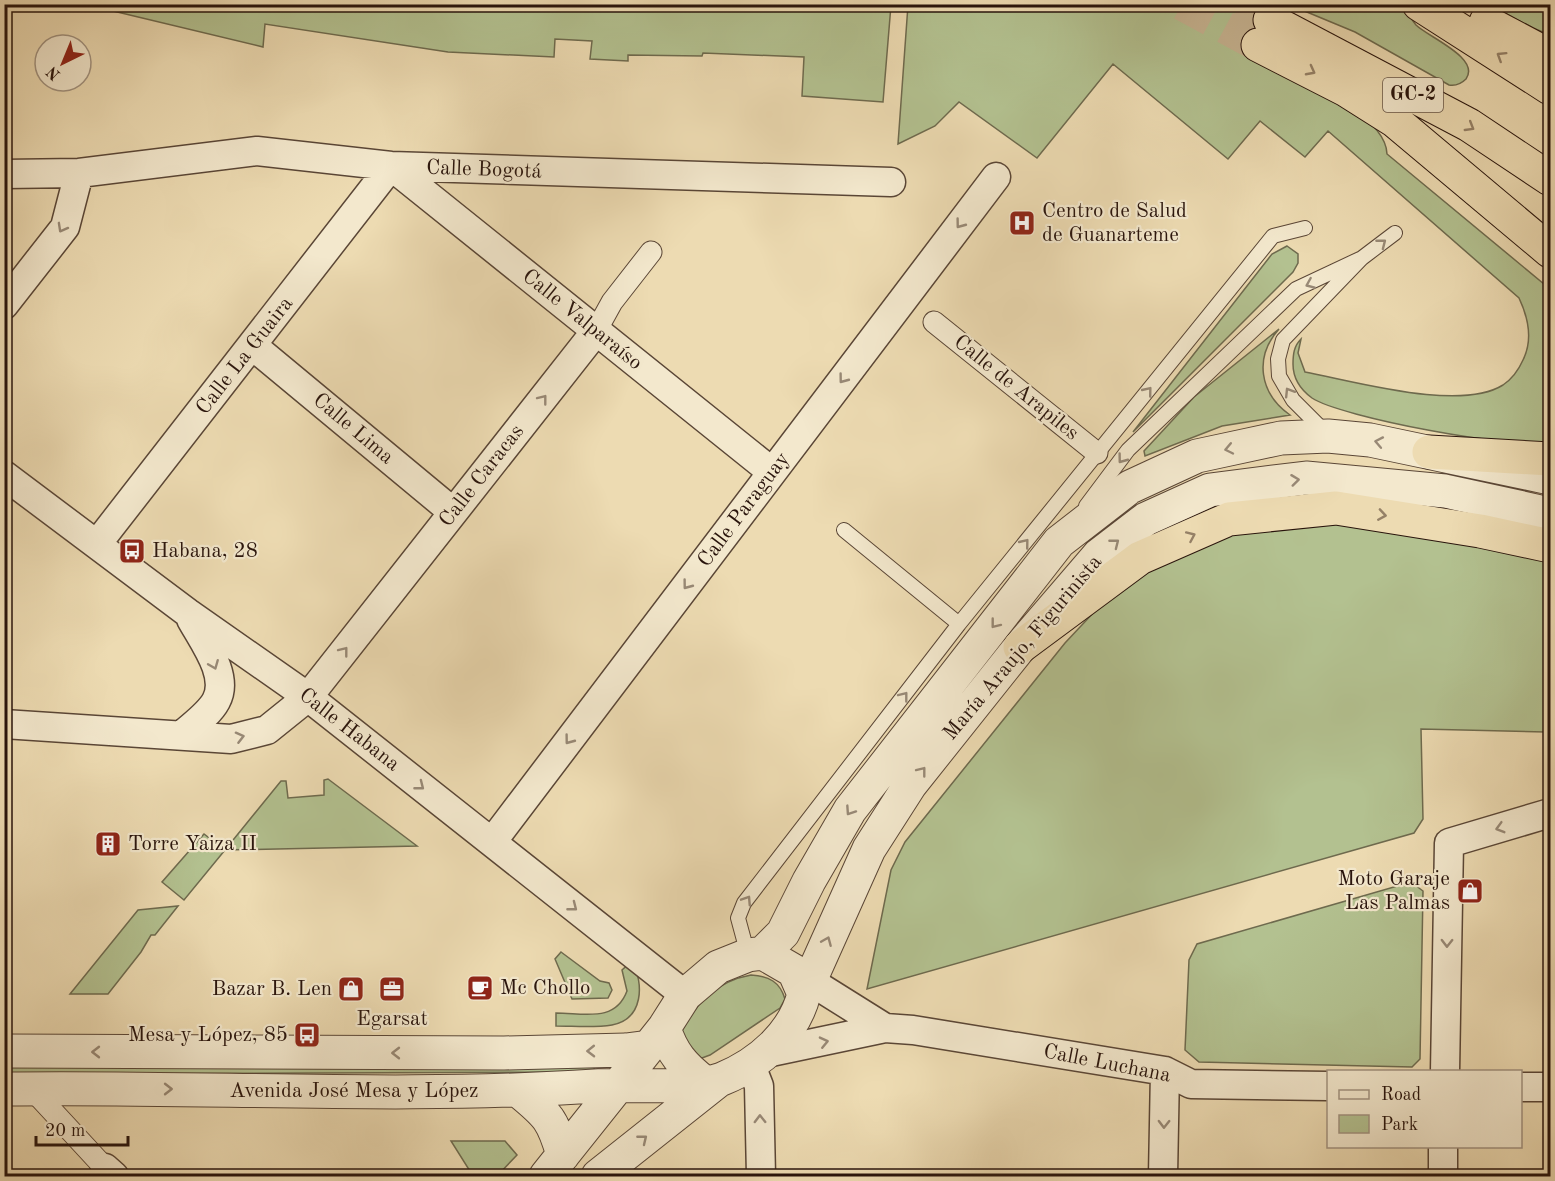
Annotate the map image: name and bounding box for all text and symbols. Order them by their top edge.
north arrow [33,33,93,93]
one-way arrow [1497,52,1507,64]
text: N [44,62,64,83]
one-way arrow [1304,64,1315,75]
road number: GC-2 [1383,78,1443,112]
one-way arrow [1464,119,1474,131]
street label: Calle Bogotá [426,157,542,183]
place label: Centro de Salud de Guanarteme [1042,201,1187,246]
hospital icon: Centro de Salud de Guanarteme [1007,208,1037,238]
one-way arrow [957,217,968,228]
one-way arrow [58,222,69,232]
one-way arrow [1375,239,1386,250]
street label: Calle Valparaíso [518,265,646,375]
one-way arrow [1305,277,1316,289]
street label: Calle La Guaira [193,293,297,419]
street label: Calle de Arapiles [950,331,1082,445]
one-way arrow [839,372,850,383]
one-way arrow [1140,387,1151,398]
one-way arrow [1285,388,1296,399]
street label: Calle Lima [309,389,397,469]
one-way arrow [536,395,547,406]
street label: Calle Caracas [436,421,528,531]
one-way arrow [1374,436,1384,449]
one-way arrow [1224,442,1234,455]
street label: Calle Paraguay [694,449,794,571]
one-way arrow [1118,452,1129,463]
one-way arrow [1291,474,1300,486]
one-way arrow [1376,508,1386,521]
one-way arrow [1185,531,1196,543]
bus stop icon: Habana, 28 [117,536,147,566]
one-way arrow [1018,538,1029,549]
one-way arrow [1109,539,1120,550]
place label: Habana, 28 [152,541,258,562]
street label: María Araujo, Figurinista [940,552,1106,744]
one-way arrow [683,578,694,589]
one-way arrow [992,617,1003,628]
one-way arrow [337,647,348,658]
one-way arrow [207,659,219,670]
street label: Calle Habana [295,684,403,776]
one-way arrow [897,691,908,702]
one-way arrow [235,731,245,744]
one-way arrow [565,733,576,744]
one-way arrow [914,767,925,778]
one-way arrow [413,778,424,789]
one-way arrow [846,805,857,816]
one-way arrow [1495,821,1506,833]
building icon: Torre Yaiza II [93,829,123,859]
place label: Torre Yaiza II [128,834,257,855]
place label: Moto Garaje Las Palmas [1337,869,1450,914]
shop icon: Moto Garaje Las Palmas [1455,876,1485,906]
one-way arrow [740,896,751,907]
one-way arrow [566,899,577,910]
one-way arrow [820,936,832,947]
one-way arrow [1441,939,1454,948]
cafe icon: Mc Chollo [465,973,495,1003]
shop icon: Bazar B. Len [336,974,366,1004]
office icon: Egarsat [377,974,407,1004]
place label: Mc Chollo [500,978,590,999]
place label: Bazar B. Len [212,979,332,1000]
place label: Egarsat [356,1009,428,1030]
bus stop icon: Mesa y López, 85 [292,1020,322,1050]
place label: Mesa y López, 85 [128,1025,288,1046]
one-way arrow [819,1036,829,1049]
street label: Calle Luchana [1042,1041,1172,1087]
one-way arrow [586,1045,595,1058]
one-way arrow [91,1046,100,1058]
one-way arrow [391,1047,400,1059]
legend [1327,1070,1522,1148]
street label: Avenida José Mesa y López [229,1081,479,1102]
one-way arrow [163,1083,172,1095]
text: Road [1381,1086,1421,1104]
scale bar [36,1109,128,1147]
one-way arrow [753,1114,766,1123]
text: Park [1381,1116,1418,1134]
one-way arrow [1158,1119,1170,1128]
text: 20 m [45,1122,85,1140]
one-way arrow [637,1136,648,1147]

